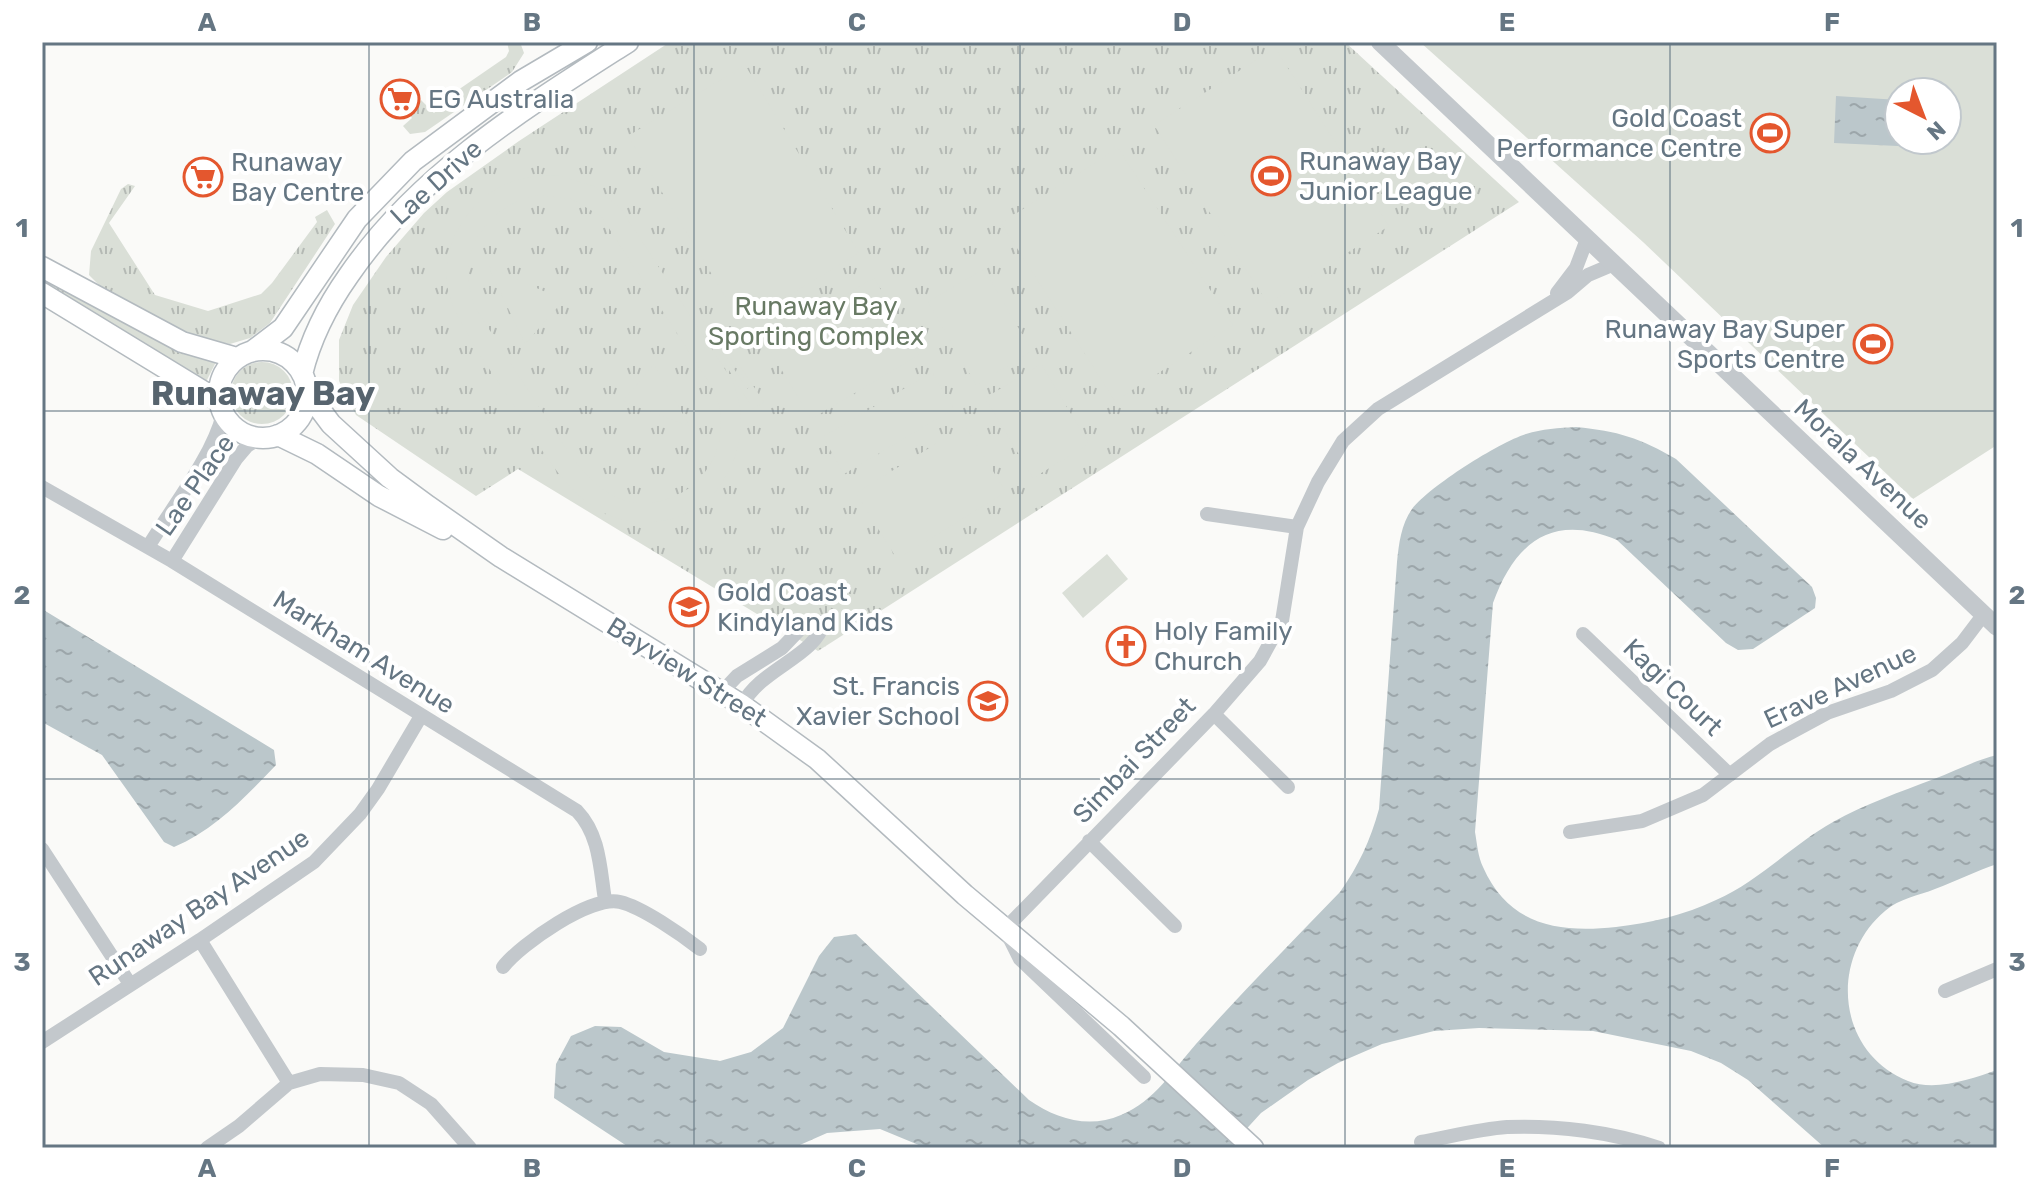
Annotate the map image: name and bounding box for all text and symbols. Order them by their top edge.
text: A [198,7,217,38]
text: B [523,7,541,38]
text: C [848,7,866,38]
text: D [1173,7,1191,38]
text: E [1499,7,1515,38]
text: F [1824,7,1840,38]
north arrow [1883,76,1963,156]
supermarket icon: EG Australia [379,78,421,120]
place label: EG Australia [428,84,574,115]
place label: Gold Coast Performance Centre [1496,103,1742,164]
sports icon: Gold Coast Performance Centre [1749,112,1791,154]
text: N [1921,115,1951,146]
street label: Lae Drive [384,133,489,232]
place label: Runaway Bay Junior League [1299,146,1473,207]
place label: Runaway Bay Centre [231,147,364,208]
sports icon: Runaway Bay Junior League [1250,155,1292,197]
supermarket icon: Runaway Bay Centre [182,156,224,198]
text: 1 [16,213,28,244]
text: 1 [2011,213,2023,244]
park label: Runaway Bay Sporting Complex [708,291,924,352]
place label: Runaway Bay Super Sports Centre [1605,314,1845,375]
sports icon: Runaway Bay Super Sports Centre [1852,323,1894,365]
district label: Runaway Bay [151,373,375,414]
street label: Morala Avenue [1787,393,1938,536]
street label: Lae Place [149,429,241,542]
place label: Gold Coast Kindyland Kids [717,577,893,638]
text: 2 [14,580,30,611]
text: 2 [2009,580,2025,611]
street label: Markham Avenue [267,584,460,721]
school or university icon: Gold Coast Kindyland Kids [668,586,710,628]
street label: Bayview Street [601,611,772,734]
place label: Holy Family Church [1154,616,1293,677]
church icon: Holy Family Church [1105,625,1147,667]
street label: Kagi Court [1617,632,1729,742]
street label: Erave Avenue [1759,638,1921,735]
place label: St. Francis Xavier School [796,671,960,732]
school or university icon: St. Francis Xavier School [967,680,1009,722]
street label: Simbai Street [1067,691,1202,830]
street label: Runaway Bay Avenue [83,822,315,993]
text: 3 [13,947,31,978]
text: 3 [2008,947,2026,978]
text: A [198,1153,217,1184]
text: B [523,1153,541,1184]
text: C [848,1153,866,1184]
text: D [1173,1153,1191,1184]
text: E [1499,1153,1515,1184]
text: F [1824,1153,1840,1184]

